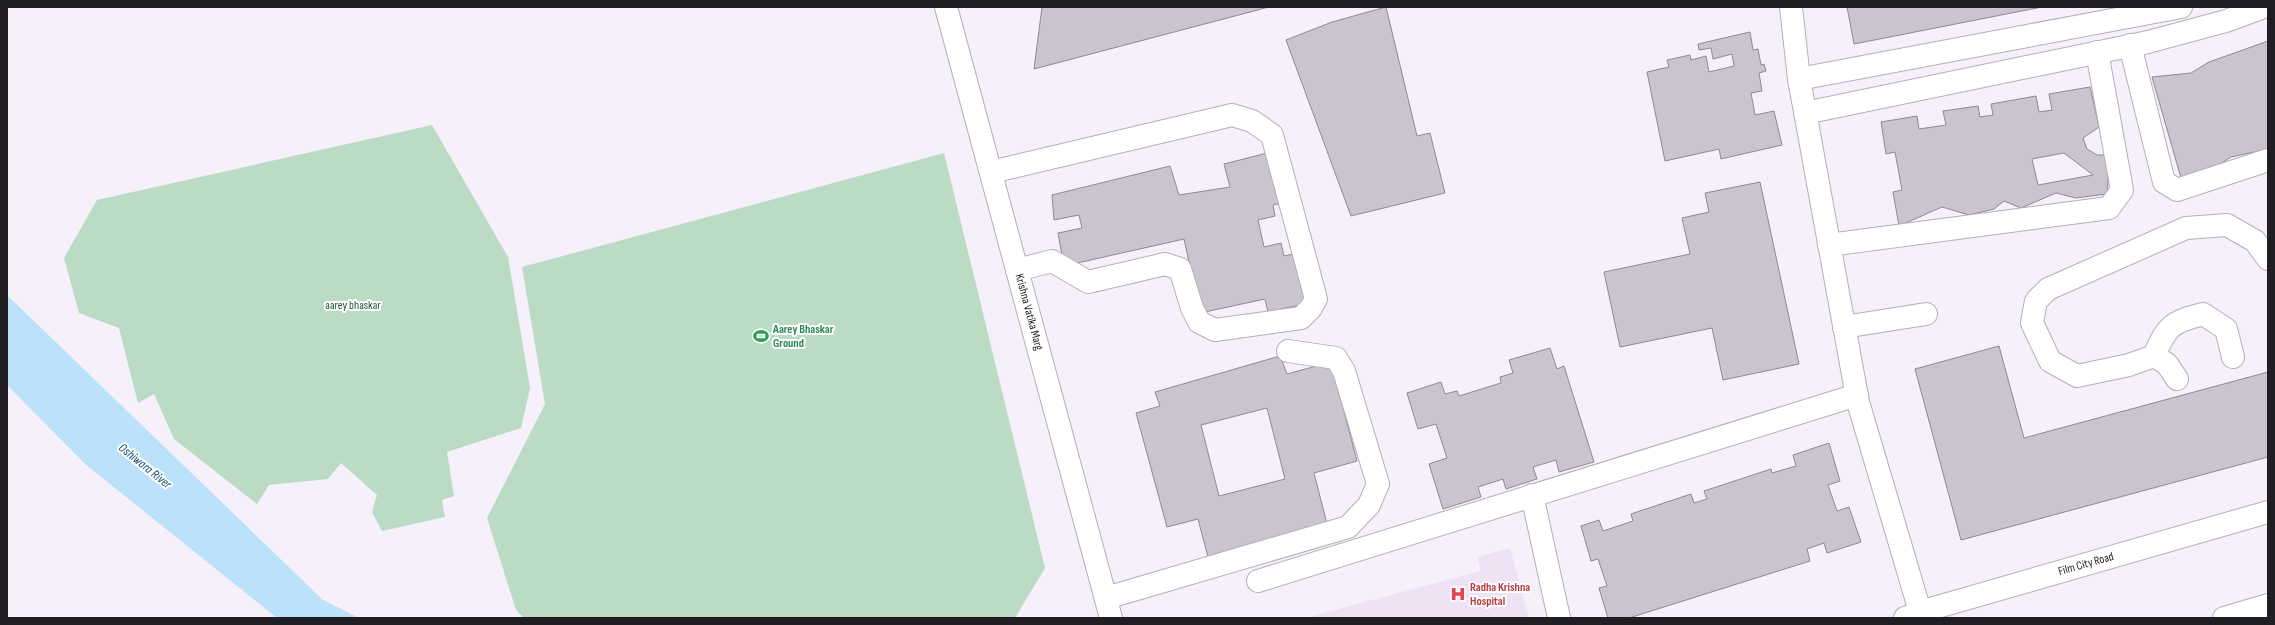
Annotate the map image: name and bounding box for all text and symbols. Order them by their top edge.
street label: Krishna Vatika Marg [1012,272,1046,352]
park label: aarey bhaskar [325,298,381,313]
place label: Aarey Bhaskar Ground [772,322,834,351]
sports icon: Aarey Bhaskar Ground [752,327,770,345]
water label: Oshiwara River [115,440,176,493]
street label: Film City Road [2056,549,2116,579]
place label: Radha Krishna Hospital [1470,580,1530,609]
hospital icon: Radha Krishna Hospital [1449,585,1467,603]

